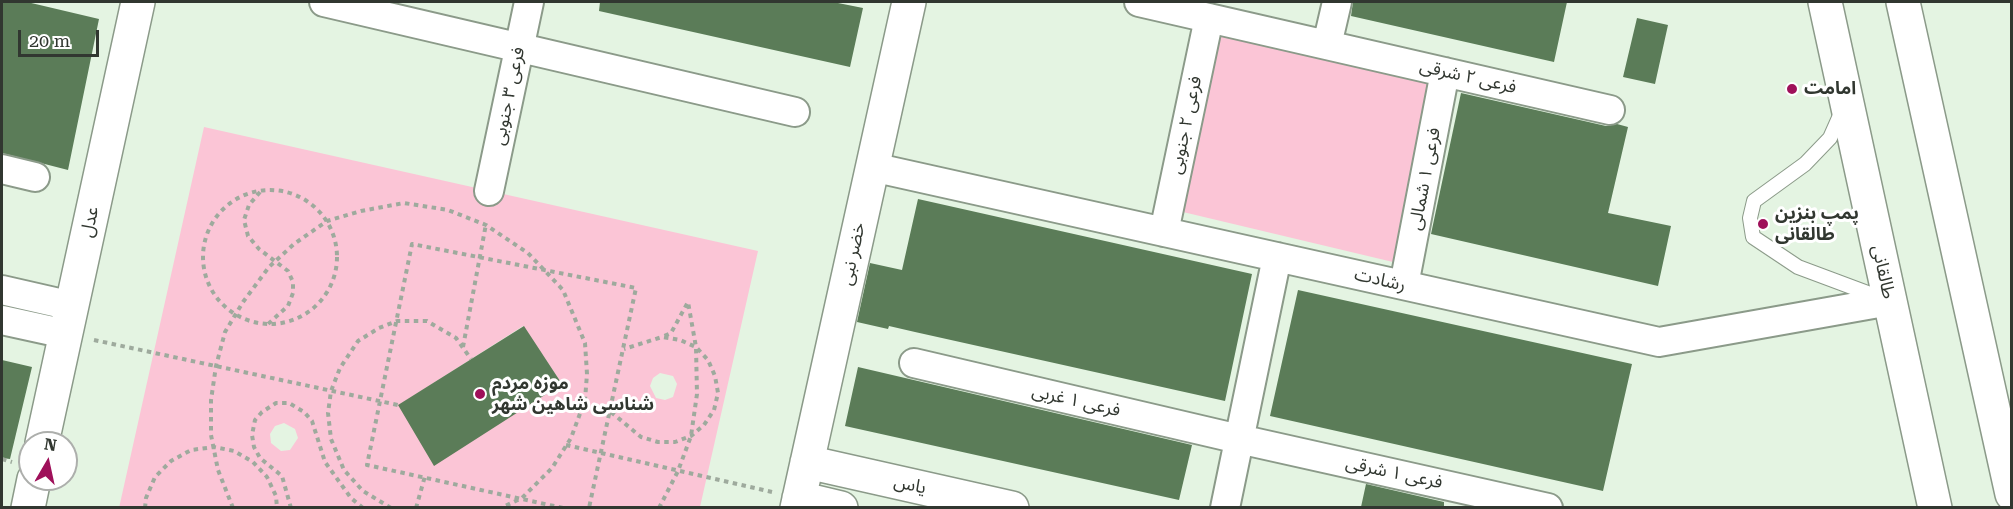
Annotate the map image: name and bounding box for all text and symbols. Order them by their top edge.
scale bar [21,18,102,56]
text: 20 m [29,30,70,51]
street label: فرعی ۳ جنوبی [488,45,530,147]
street label: فرعی ۲ شرقی [1418,55,1518,99]
street label: فرعی ۲ جنوبی [1165,74,1207,176]
place label: امامت [1804,78,1856,100]
marker: امامت [1785,82,1799,96]
street label: فرعی ۱ شمالی [1404,126,1446,232]
place label: پمپ بنزین طالقانی [1775,203,1859,246]
street label: عدل [76,205,104,239]
marker: پمپ بنزین طالقانی [1756,217,1770,231]
street label: خضر نبی [836,221,870,287]
street label: طالقانی [1867,243,1899,301]
street label: رشادت [1352,264,1408,296]
place label: موزه مردم شناسی شاهین شهر [492,373,654,416]
street label: فرعی ۱ غربی [1030,380,1122,422]
marker: موزه مردم شناسی شاهین شهر [473,387,487,401]
north arrow [18,431,78,491]
text: N [43,434,58,455]
street label: فرعی ۱ شرقی [1344,452,1444,494]
street label: یاس [892,471,928,499]

